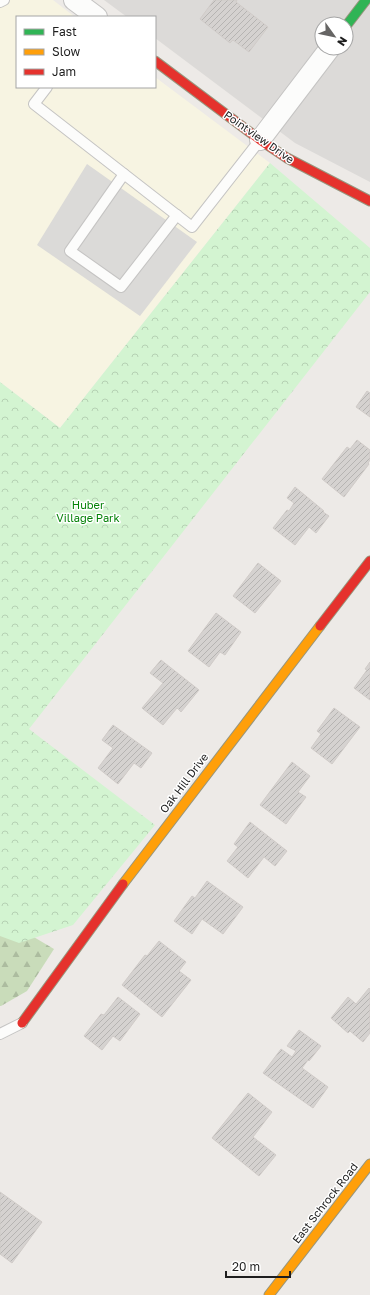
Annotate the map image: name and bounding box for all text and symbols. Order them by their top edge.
legend [16,16,156,88]
north arrow [314,16,354,56]
text: Fast [52,24,77,39]
text: N [335,35,351,49]
text: Slow [52,44,80,59]
text: Jam [52,64,76,79]
street label: Pointview Drive [222,108,297,165]
park label: Huber Village Park [56,498,120,524]
street label: Oak Hill Drive [157,750,210,815]
street label: East Schrock Road [289,1160,360,1245]
scale bar [226,1253,290,1279]
text: 20 m [232,1259,260,1274]

